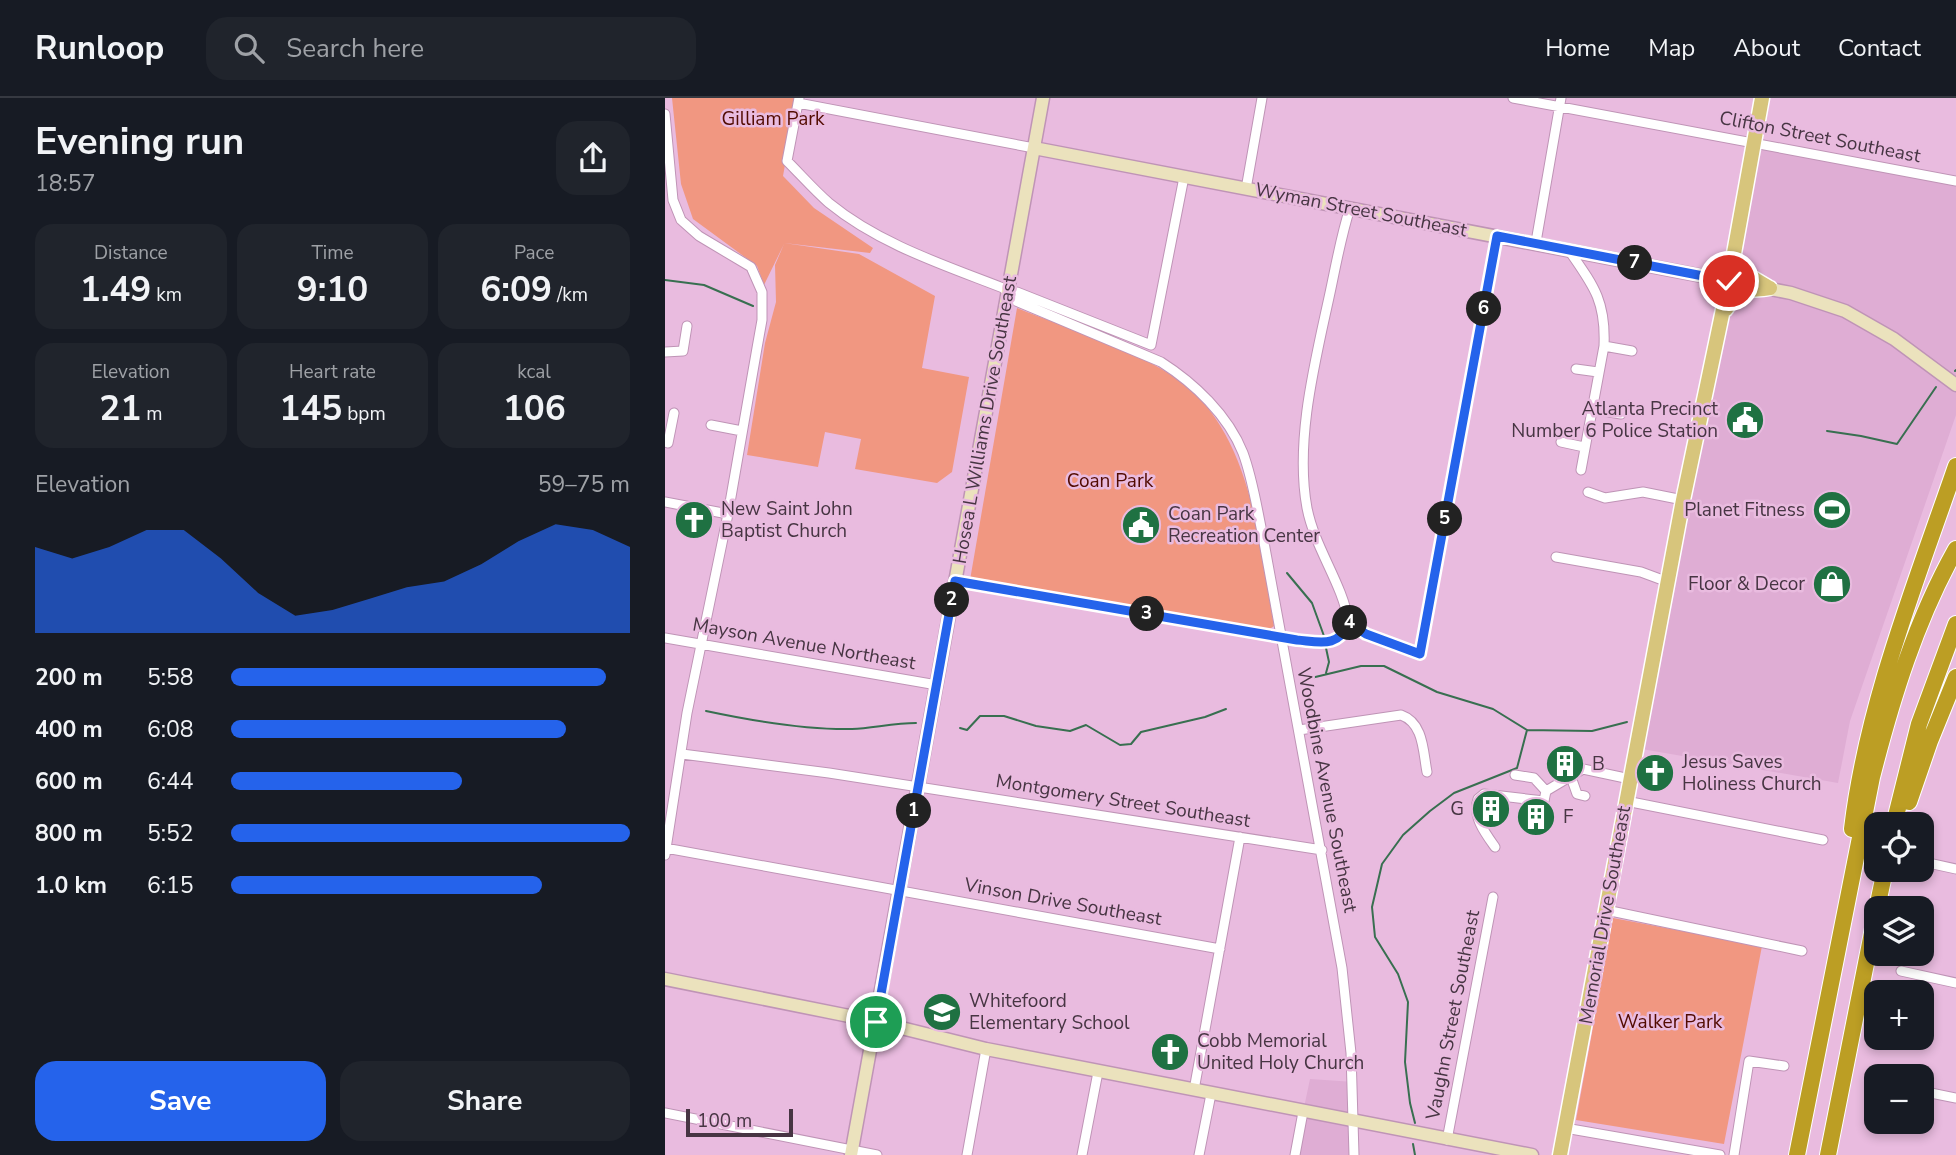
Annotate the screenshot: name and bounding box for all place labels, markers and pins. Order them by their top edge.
pin: 7 [1618,246,1653,280]
pin [1699,251,1759,311]
pin: 6 [1467,292,1501,326]
place label: Atlanta Precinct Number 6 Police Station [1511,396,1718,444]
public building icon: Atlanta Precinct Number 6 Police Station [1724,399,1766,441]
sports icon: Planet Fitness [1811,489,1853,531]
place label: New Saint John Baptist Church [721,496,853,544]
place label: Planet Fitness [1684,497,1805,523]
church icon: New Saint John Baptist Church [673,499,715,541]
place label: Coan Park Recreation Center [1168,501,1320,549]
pin: 5 [1427,502,1463,536]
public building icon: Coan Park Recreation Center [1120,504,1162,546]
shop icon: Floor & Decor [1811,563,1853,605]
place label: Floor & Decor [1688,571,1805,597]
pin: 2 [935,582,969,618]
pin: 3 [1129,596,1165,632]
pin: 4 [1333,606,1367,640]
building icon: B [1544,743,1586,785]
place label: Jesus Saves Holiness Church [1681,749,1822,797]
place label: B [1592,751,1605,777]
church icon: Jesus Saves Holiness Church [1634,752,1676,794]
building icon: G [1470,788,1512,830]
pin: 1 [897,794,931,828]
place label: G [1450,796,1464,822]
building icon: F [1515,796,1557,838]
place label: F [1563,804,1573,830]
place label: Whitefoord Elementary School [969,988,1130,1036]
school or university icon: Whitefoord Elementary School [921,991,963,1033]
pin [846,992,906,1052]
place label: Cobb Memorial United Holy Church [1197,1028,1364,1076]
church icon: Cobb Memorial United Holy Church [1149,1031,1191,1073]

